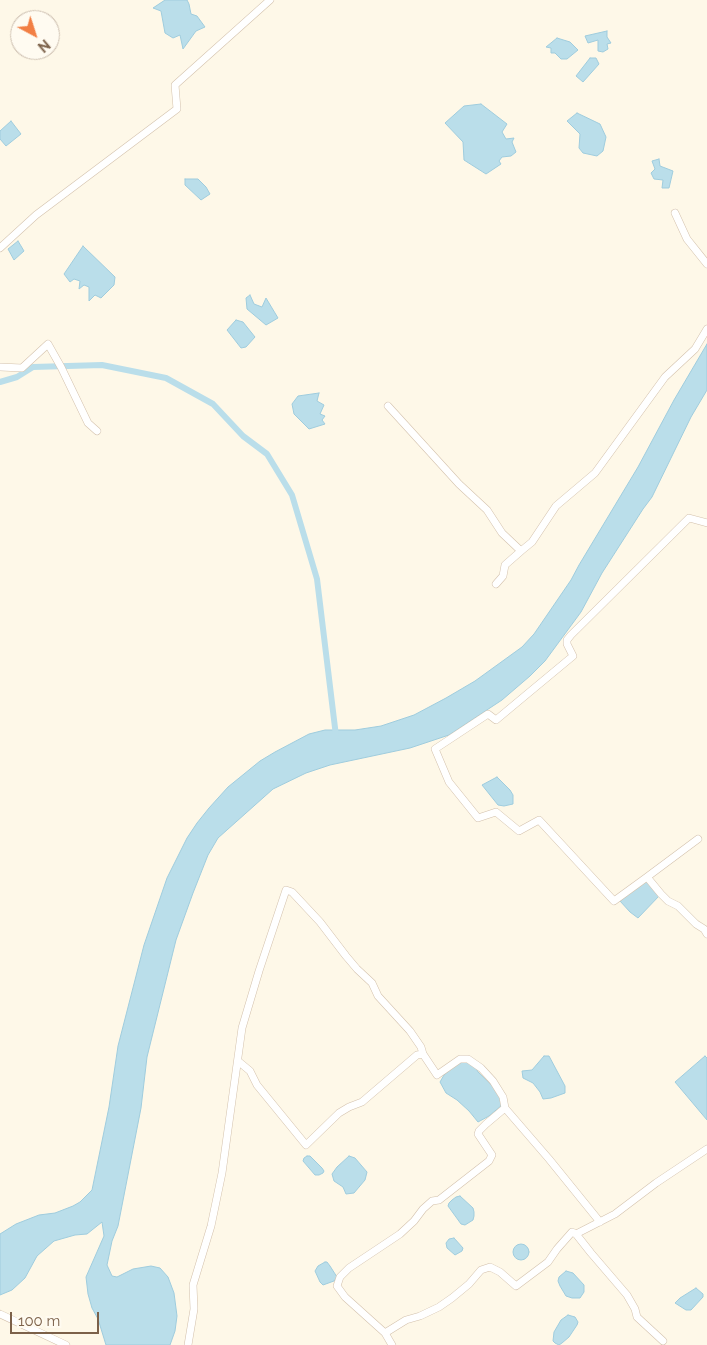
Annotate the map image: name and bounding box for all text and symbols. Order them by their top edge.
north arrow [10,10,60,60]
text: N [35,36,53,55]
scale bar [12,1302,101,1334]
text: 100 m [18,1312,60,1330]

